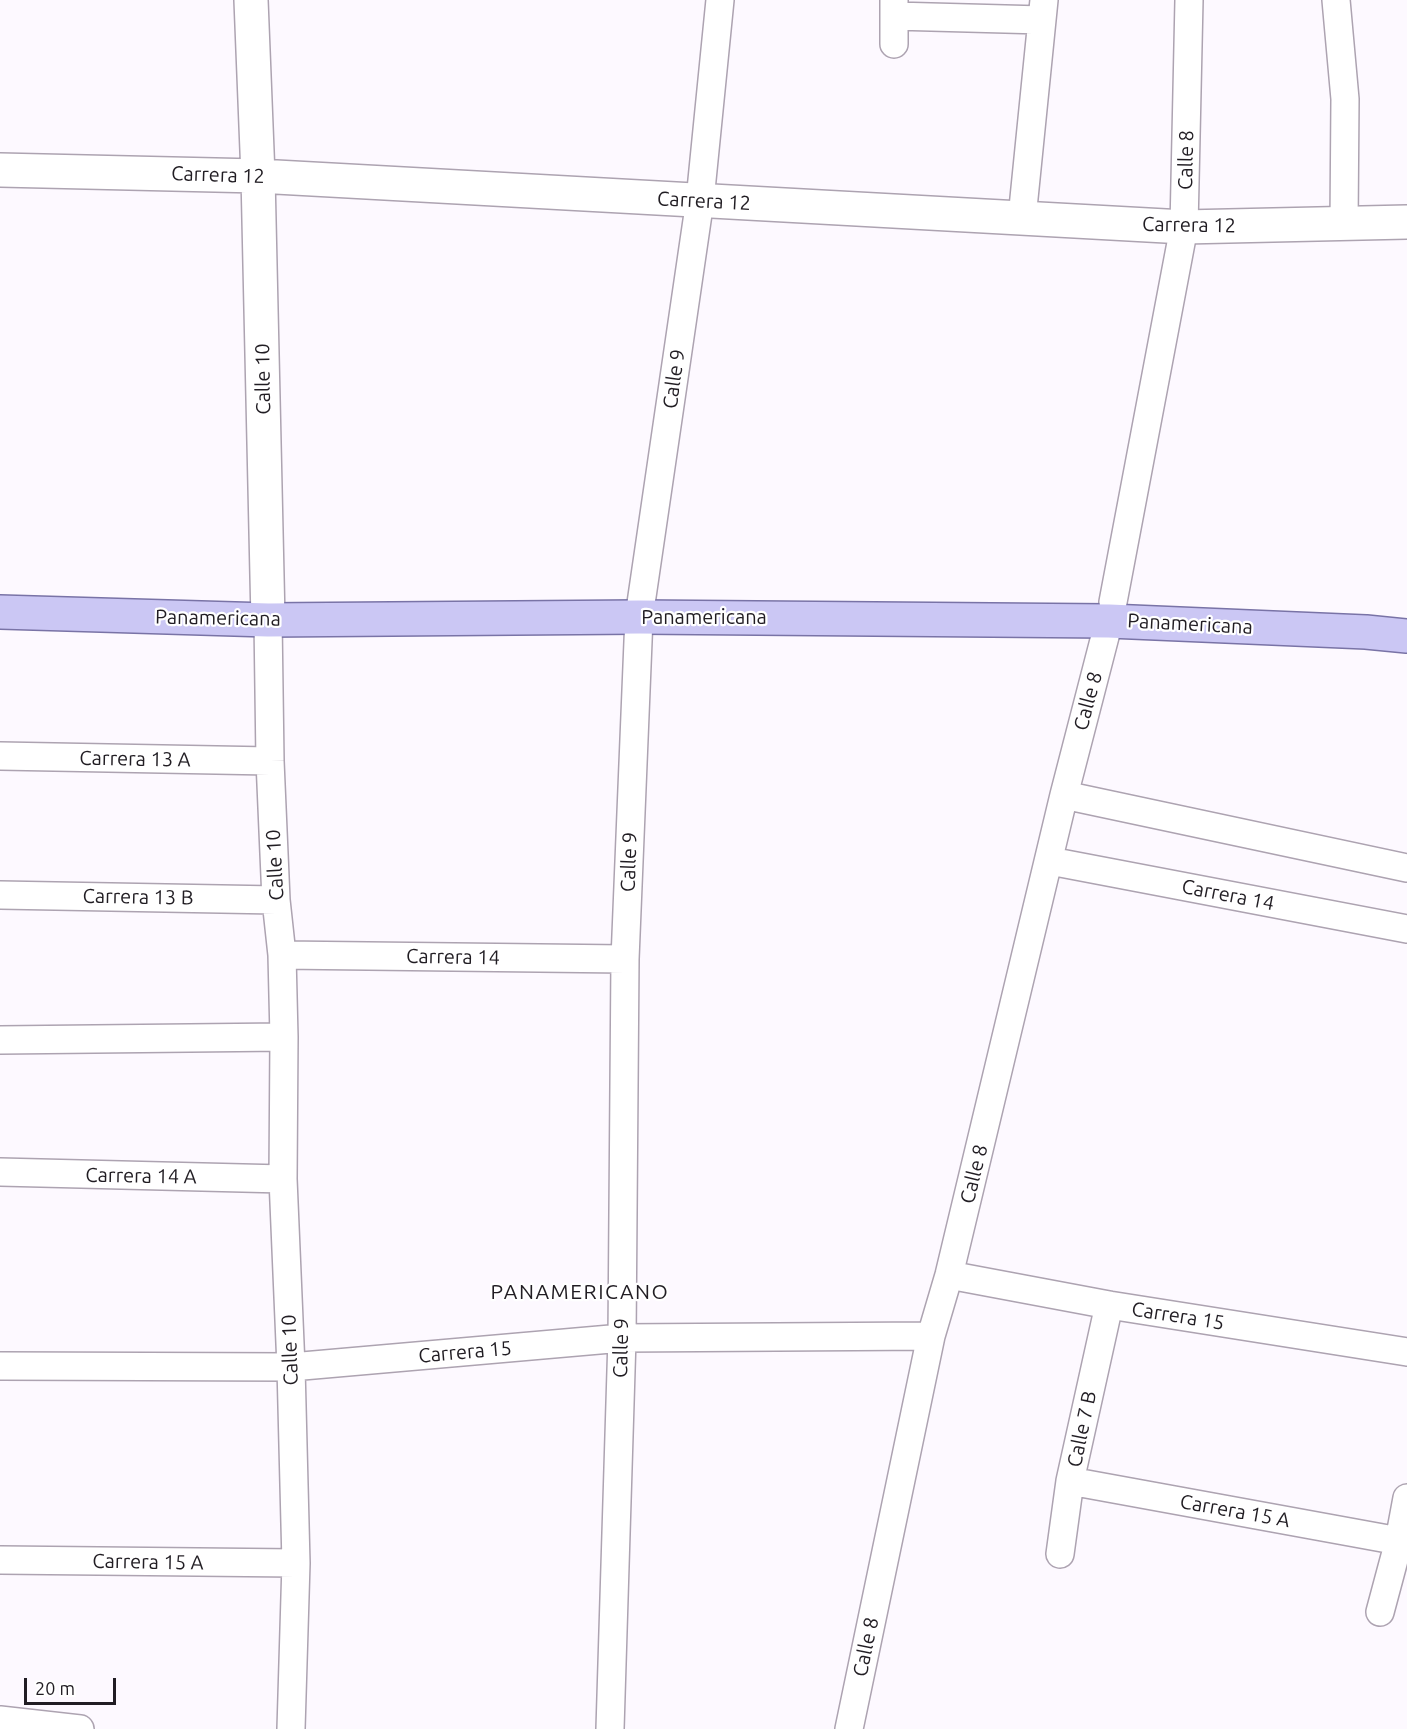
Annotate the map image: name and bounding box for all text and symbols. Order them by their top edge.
street label: Calle 8 [1173,130,1199,190]
street label: Carrera 12 [171,161,265,189]
street label: Carrera 12 [657,187,751,215]
street label: Carrera 12 [1142,212,1236,238]
street label: Calle 10 [250,343,276,415]
street label: Calle 9 [658,348,690,410]
street label: Panamericana [155,605,281,631]
street label: Panamericana [641,605,767,629]
street label: Panamericana [1127,609,1253,639]
street label: Calle 8 [1069,669,1107,733]
street label: Carrera 13 A [79,746,191,772]
street label: Calle 10 [261,829,289,901]
street label: Calle 9 [616,832,642,892]
street label: Carrera 14 [1180,874,1276,916]
street label: Carrera 13 B [82,884,194,910]
street label: Carrera 14 [406,944,500,970]
street label: Calle 8 [955,1142,993,1206]
street label: Carrera 14 A [85,1163,197,1189]
district label: PANAMERICANO [491,1279,669,1305]
street label: Carrera 15 [1130,1297,1226,1335]
street label: Calle 10 [277,1314,303,1386]
street label: Calle 9 [608,1318,634,1378]
street label: Carrera 15 [417,1336,513,1368]
street label: Calle 7 B [1062,1389,1102,1469]
street label: Carrera 15 A [1178,1490,1292,1532]
street label: Carrera 15 A [92,1549,204,1575]
street label: Calle 8 [848,1615,884,1679]
scale bar [27,1666,118,1704]
text: 20 m [35,1678,75,1698]

